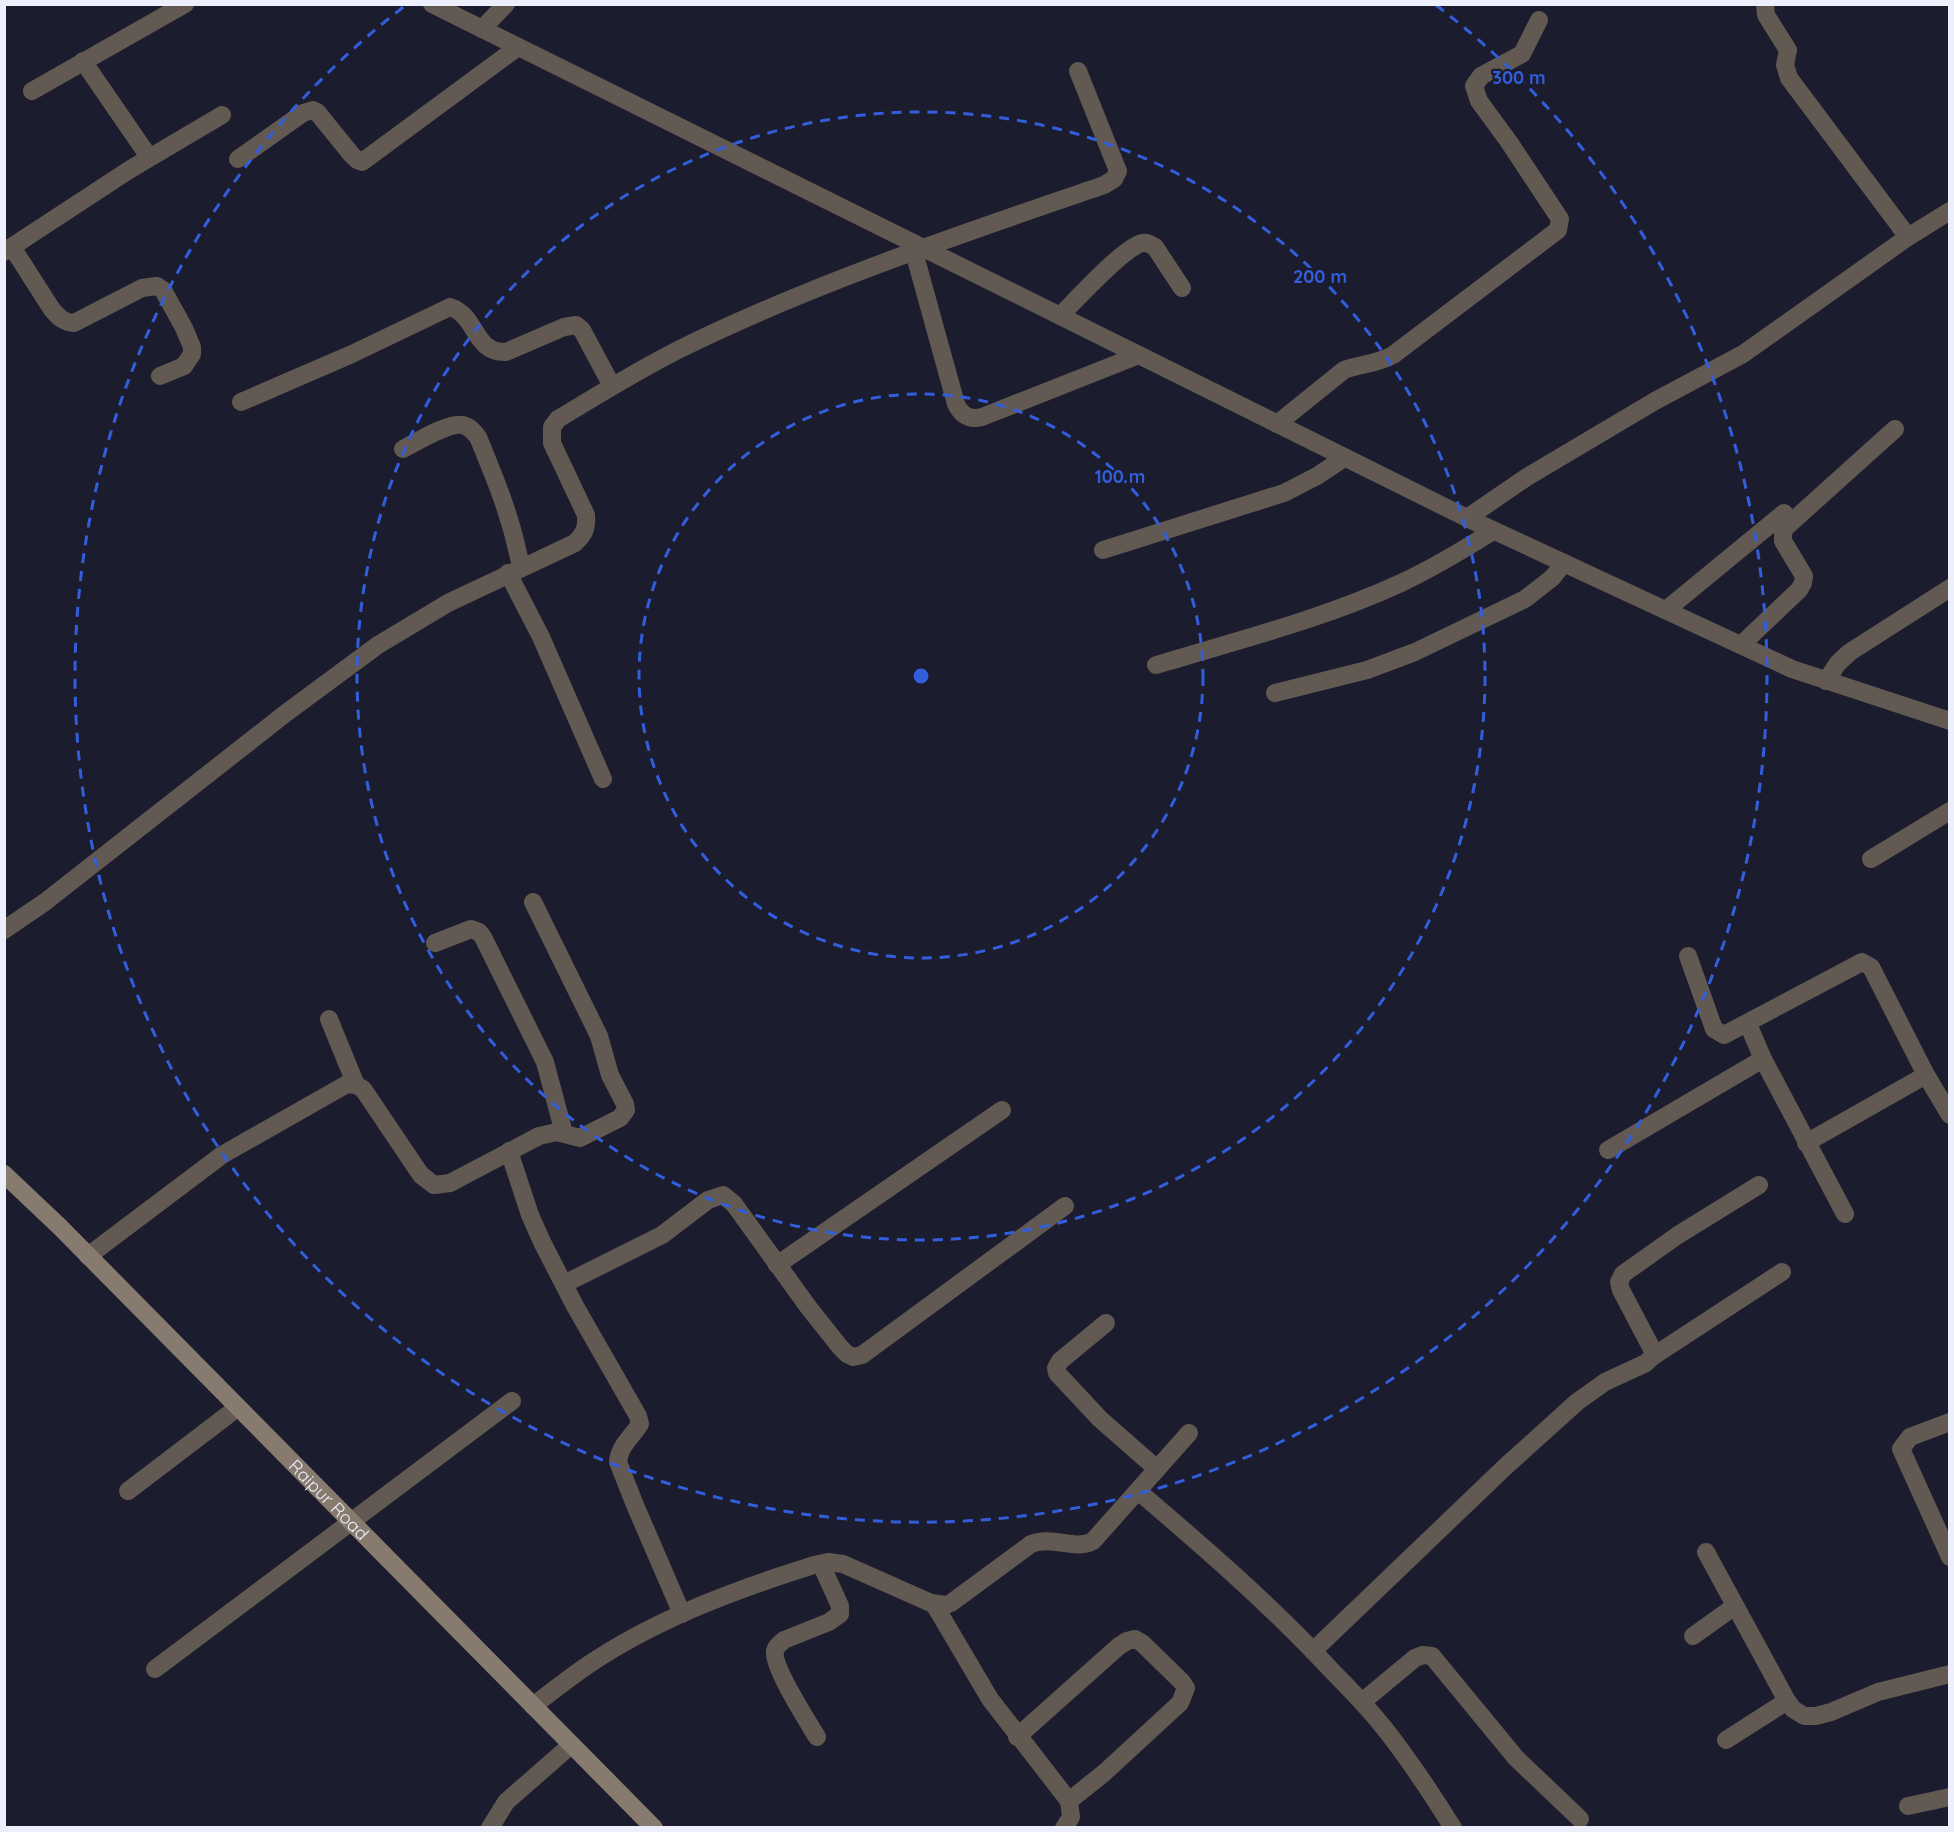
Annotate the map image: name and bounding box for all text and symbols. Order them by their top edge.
text: 300 m [1492,66,1546,89]
text: 200 m [1293,265,1347,288]
text: 100 m [1095,465,1145,488]
centre of rings [911,666,931,686]
street label: Raipur Road [284,1454,374,1545]

